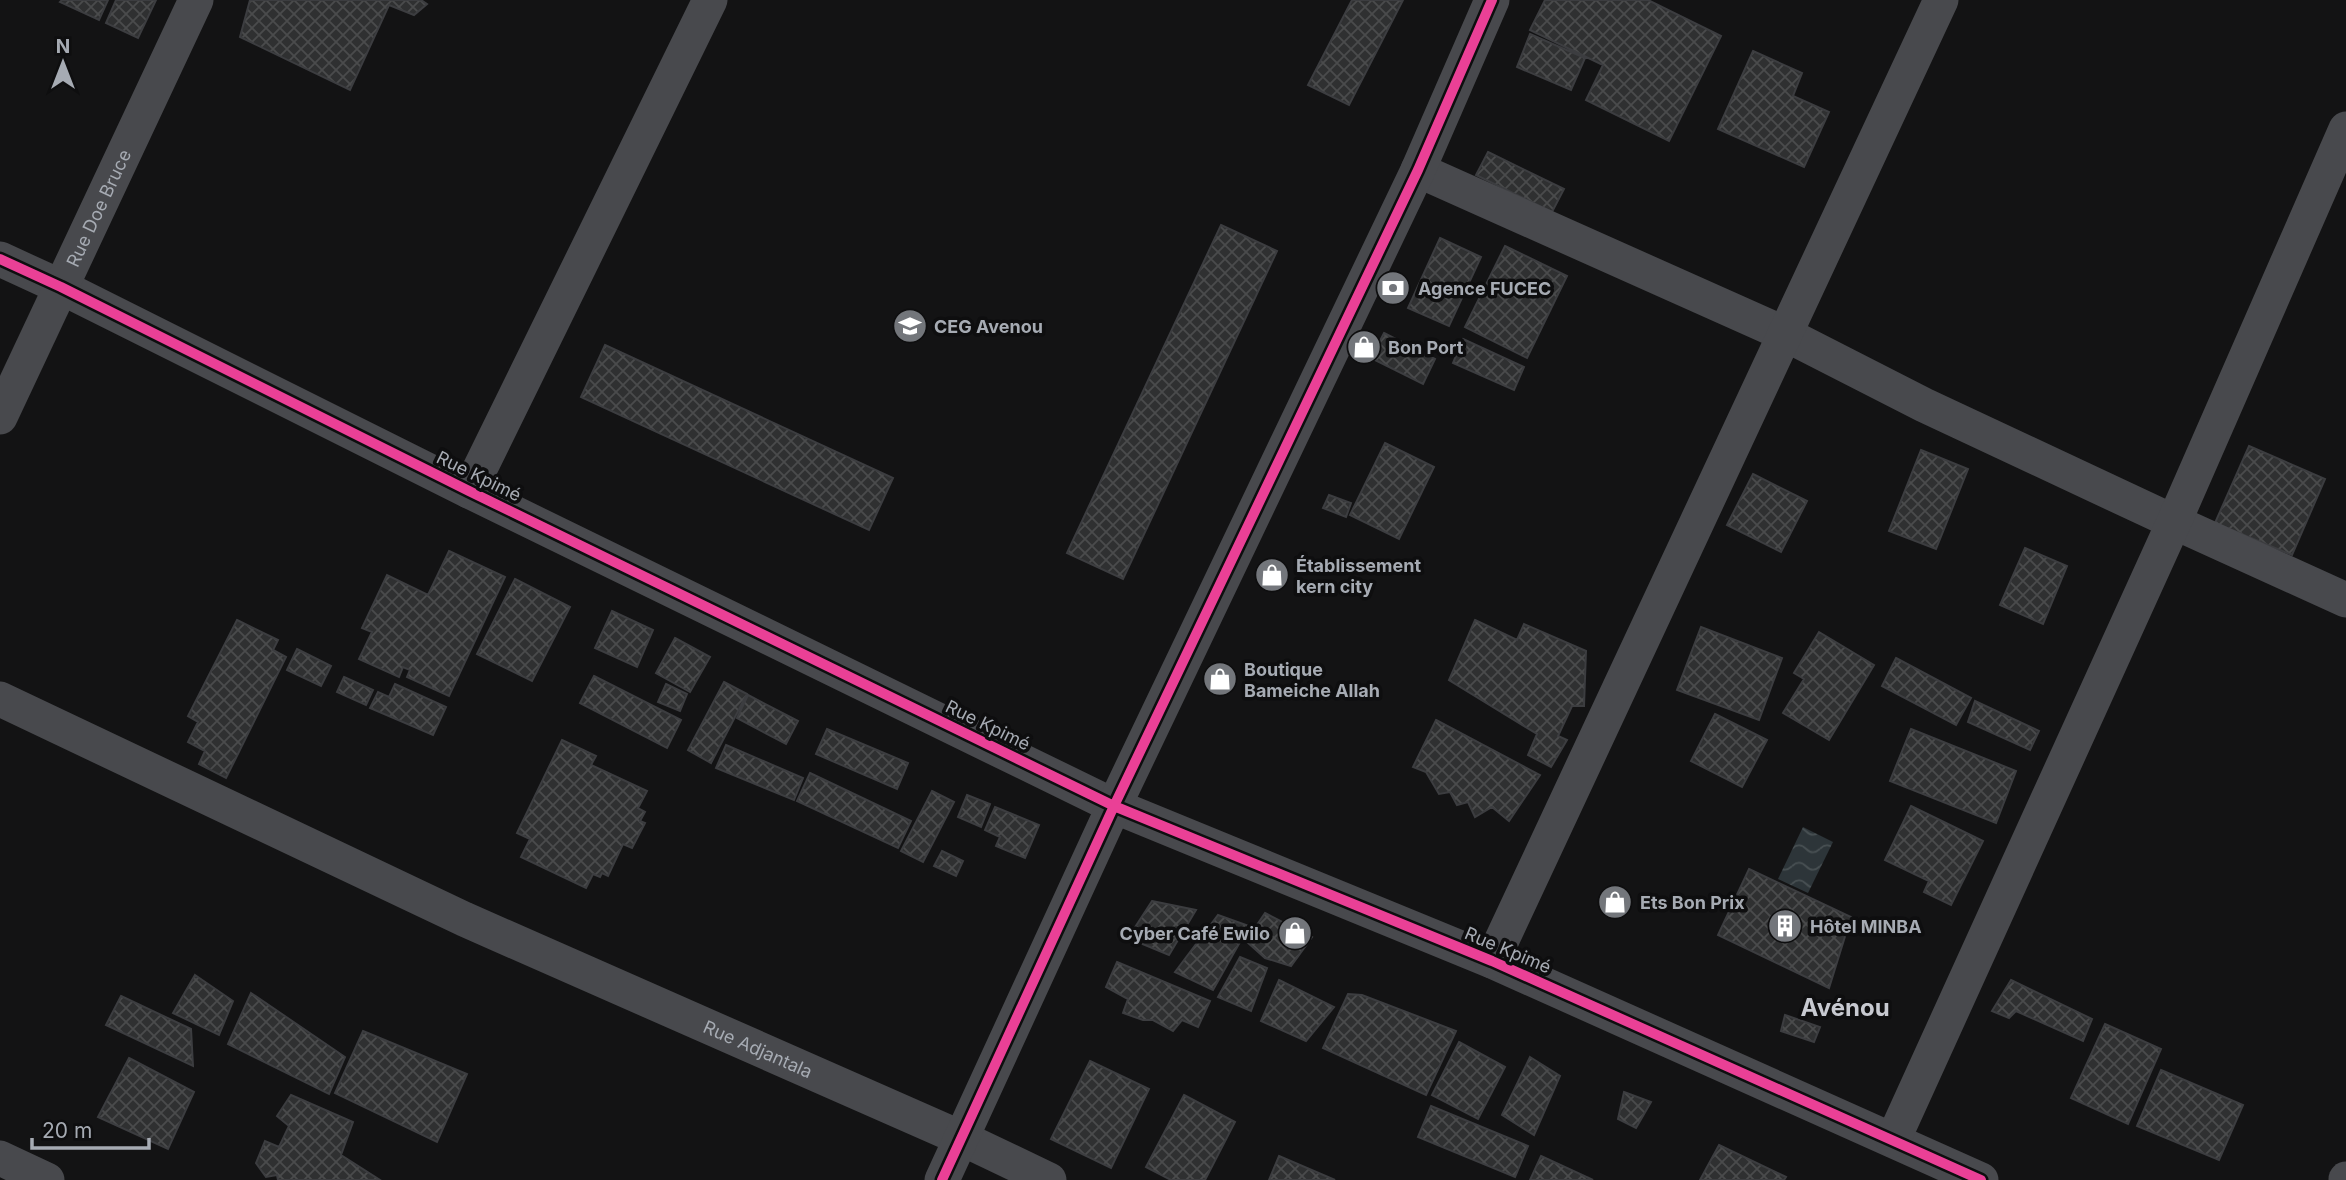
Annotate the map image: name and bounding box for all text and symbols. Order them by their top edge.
north arrow [28,28,98,98]
text: N [56,35,70,58]
street label: Rue Doe Bruce [62,146,135,270]
bank icon: Agence FUCEC [1374,269,1412,307]
place label: Agence FUCEC [1418,278,1551,299]
school or university icon: CEG Avenou [891,307,929,345]
place label: CEG Avenou [934,316,1043,337]
shop icon: Bon Port [1345,328,1383,366]
place label: Bon Port [1388,337,1464,358]
street label: Rue Kpimé [433,447,525,505]
place label: Établissement kern city [1296,555,1421,597]
shop icon: Établissement kern city [1253,556,1291,594]
place label: Boutique Bameiche Allah [1244,659,1380,701]
shop icon: Boutique Bameiche Allah [1201,660,1239,698]
street label: Rue Kpimé [942,696,1034,754]
shop icon: Ets Bon Prix [1596,883,1634,921]
place label: Ets Bon Prix [1640,892,1745,913]
building icon: Hôtel MINBA [1766,907,1804,945]
shop icon: Cyber Café Ewilo [1276,914,1314,952]
place label: Hôtel MINBA [1810,916,1922,937]
street label: Rue Kpimé [1462,922,1554,978]
place label: Cyber Café Ewilo [1119,923,1270,944]
district label: Avénou [1800,993,1890,1022]
street label: Rue Adjantala [700,1015,816,1082]
scale bar [32,1106,149,1150]
text: 20 m [42,1118,92,1143]

